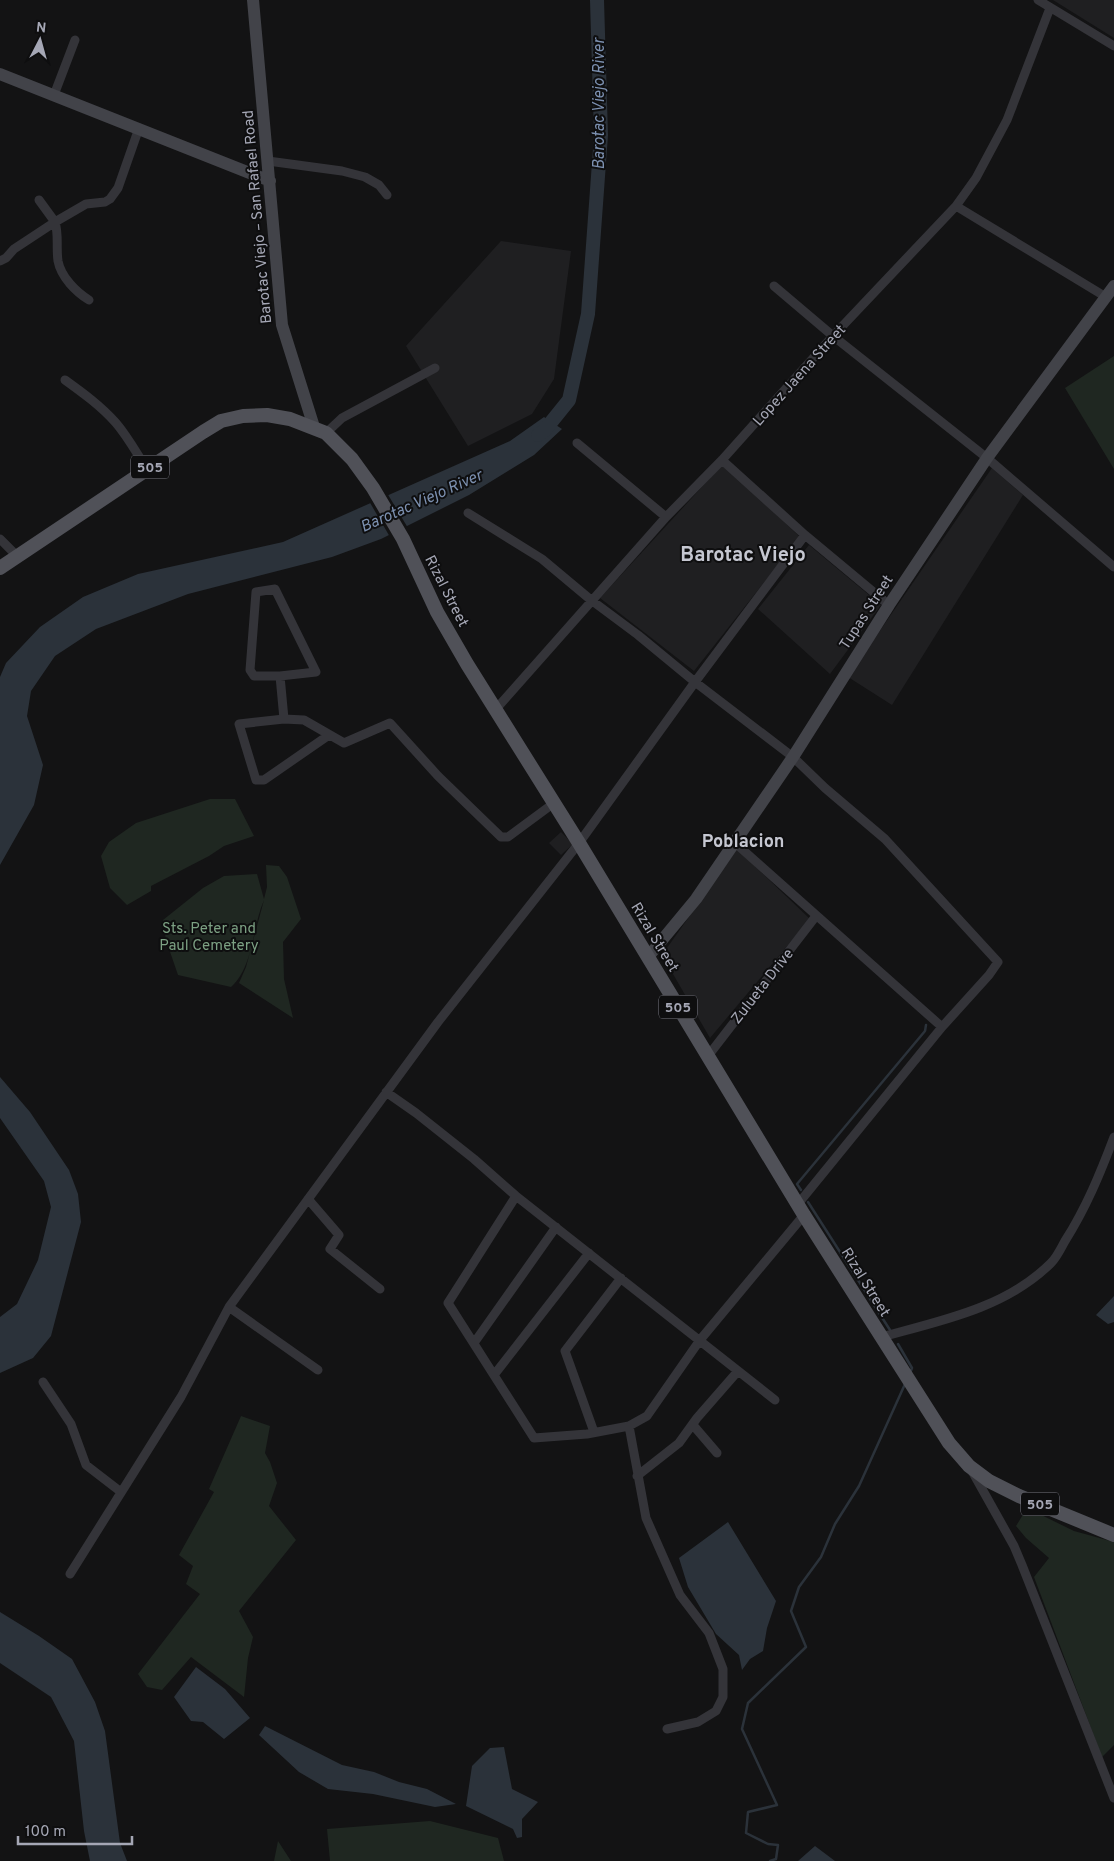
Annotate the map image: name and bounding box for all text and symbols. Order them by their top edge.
north arrow [15,15,65,65]
text: N [35,20,47,38]
water label: Barotac Viejo River [590,36,610,170]
street label: Barotac Viejo – San Rafael Road [240,109,277,325]
street label: Lopez Jaena Street [750,321,851,431]
road number: 505 [131,456,169,478]
water label: Barotac Viejo River [358,465,488,538]
district label: Barotac Viejo [680,543,806,569]
street label: Rizal Street [419,553,472,631]
street label: Tupas Street [836,572,898,654]
district label: Poblacion [702,831,784,854]
street label: Rizal Street [625,899,682,976]
park label: Sts. Peter and Paul Cemetery [159,920,259,956]
street label: Zulueta Drive [728,945,799,1029]
road number: 505 [659,996,697,1019]
street label: Rizal Street [836,1245,893,1321]
road number: 505 [1021,1492,1059,1516]
scale bar [18,1814,131,1846]
text: 100 m [25,1823,66,1842]

